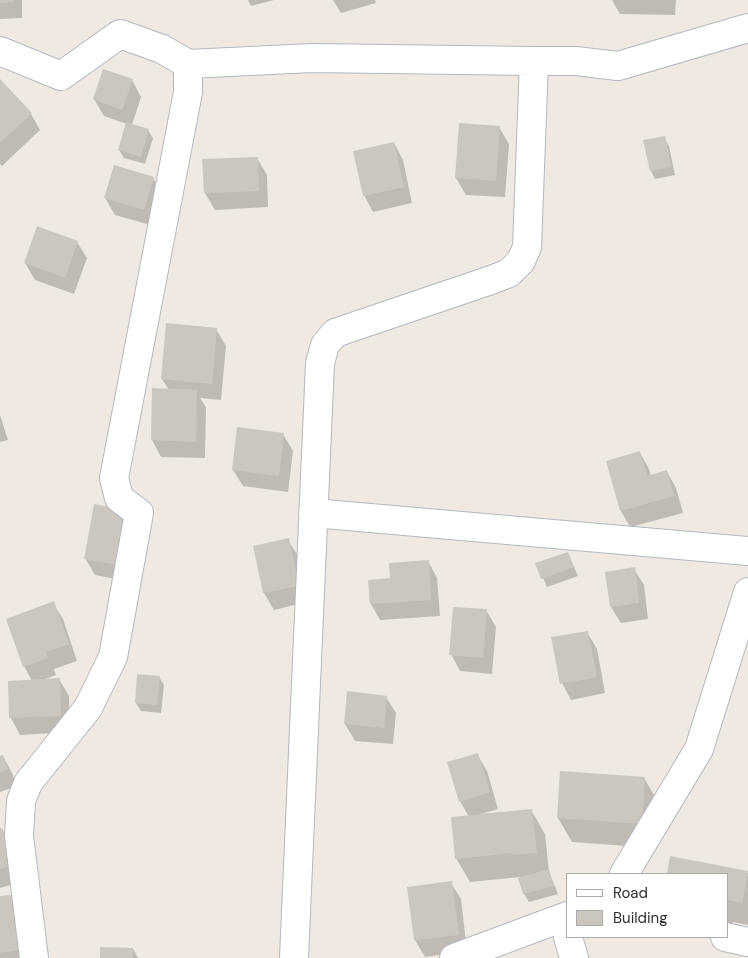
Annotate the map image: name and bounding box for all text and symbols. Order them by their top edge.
legend [566,873,728,938]
text: Road [613,883,648,903]
text: Building [613,908,668,928]

